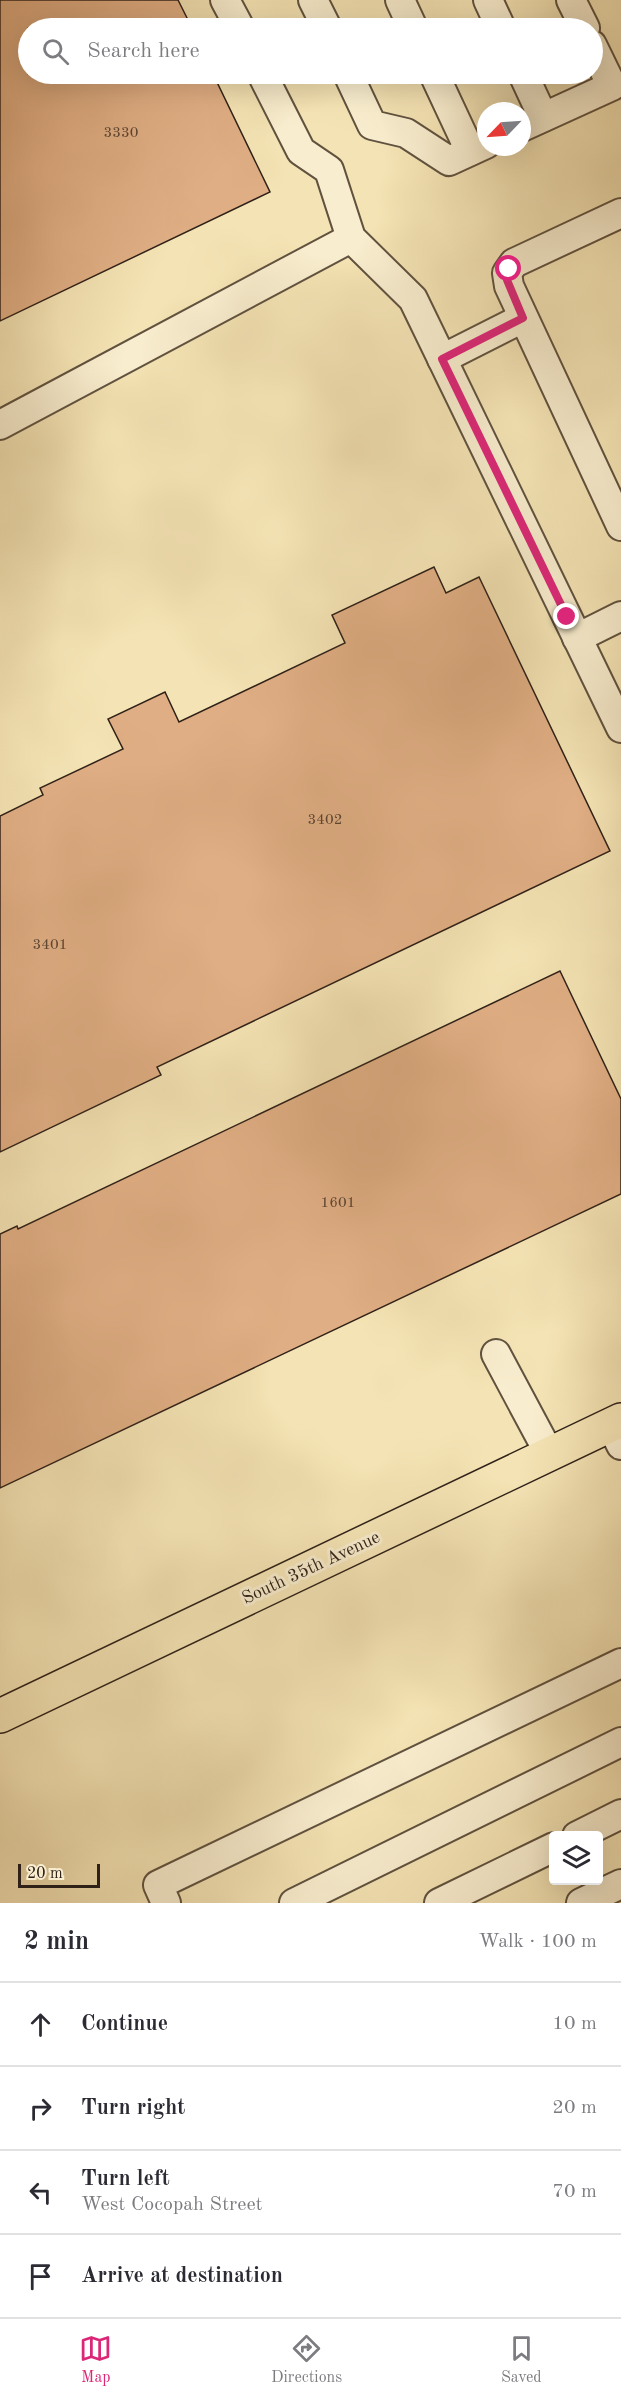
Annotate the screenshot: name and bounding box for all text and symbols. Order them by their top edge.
search box [18,18,603,84]
icon: search [39,35,72,68]
text: Search here [87,40,200,62]
north arrow [477,102,531,156]
house number: 3330 [104,126,138,141]
route start [495,255,521,281]
route end [553,603,579,629]
house number: 3402 [308,813,342,828]
house number: 3401 [33,938,67,953]
house number: 1601 [321,1196,355,1211]
street label: South 35th Avenue [239,1528,383,1608]
map controls [549,1831,603,1885]
button: layers [549,1831,603,1885]
scale bar [18,1861,100,1888]
text: 20 m [27,1866,63,1882]
text: 2 min [24,1929,89,1955]
text: Walk · 100 m [478,1932,597,1952]
icon: ahead [24,2008,57,2041]
text: Continue [81,2013,168,2035]
text: 10 m [552,2014,597,2034]
icon: right [24,2092,57,2125]
text: Turn right [81,2097,185,2119]
text: 20 m [552,2098,597,2118]
text: Turn left [81,2168,170,2190]
icon: left [24,2176,57,2209]
text: 70 m [552,2182,597,2202]
text: West Cocopah Street [81,2195,263,2215]
icon: arrive [24,2260,57,2293]
text: Arrive at destination [81,2265,283,2287]
tab: Map [79,2332,112,2388]
tab: Directions [271,2332,342,2388]
tab: Saved [501,2332,542,2388]

